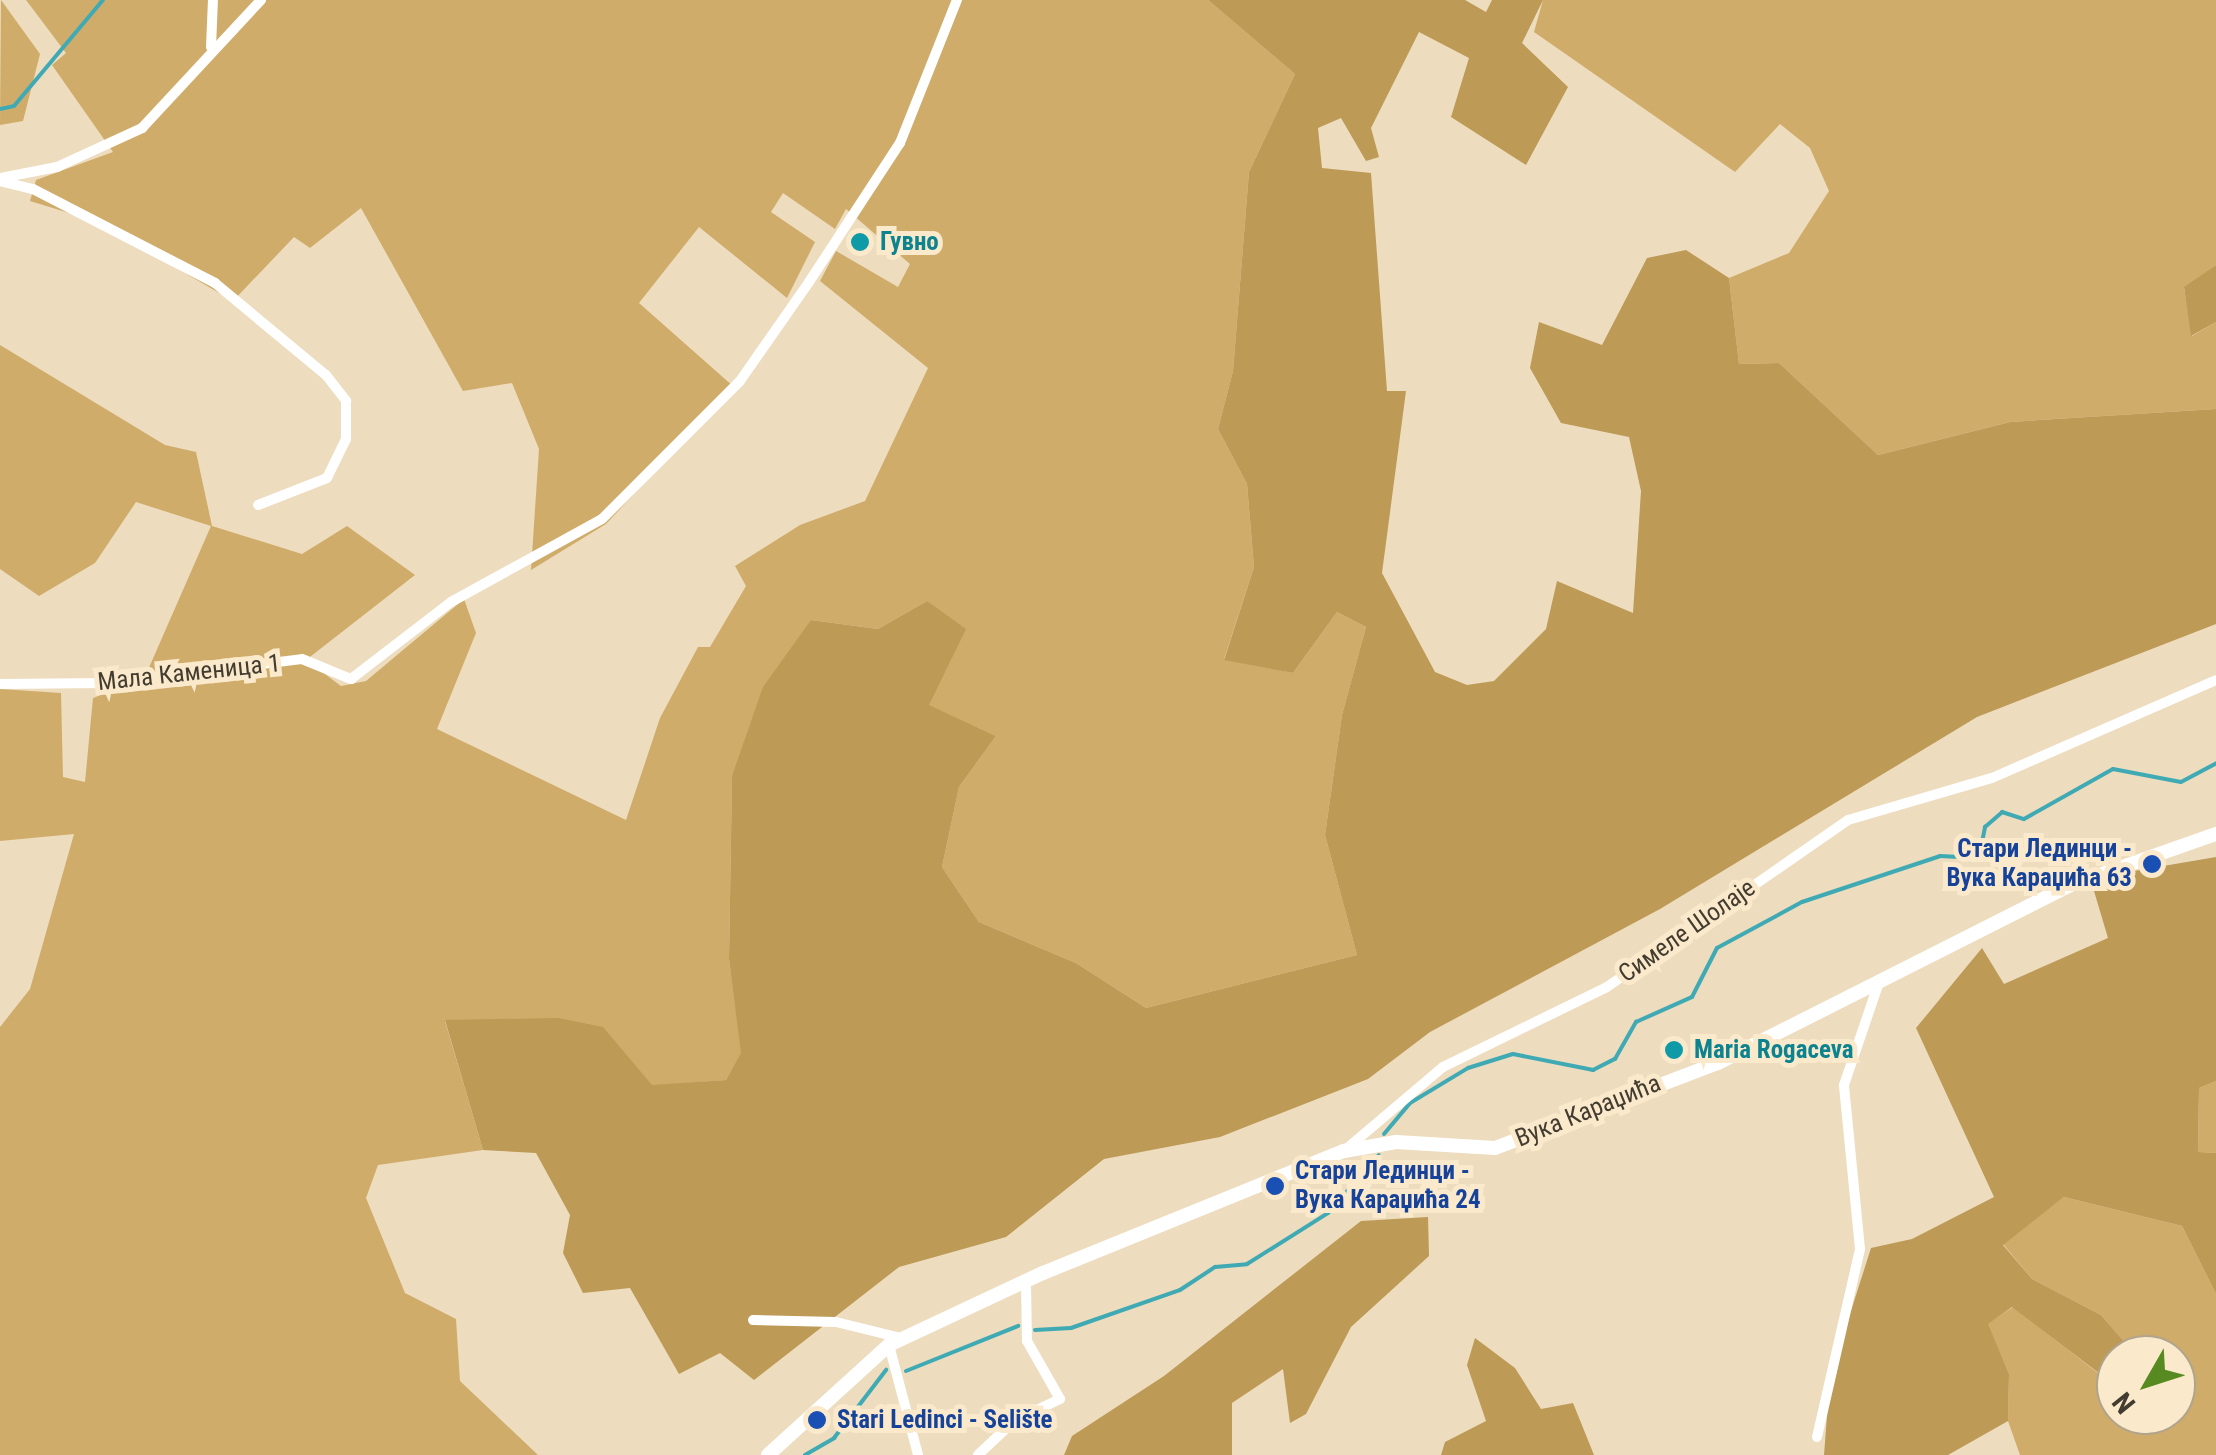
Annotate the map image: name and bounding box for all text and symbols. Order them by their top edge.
place label: Гувно [880,227,939,257]
marker: Гувно [849,231,871,253]
street label: Мала Каменица 1 [96,648,282,698]
place label: Стари Лединци - Вука Караџића 63 [1946,835,2132,894]
marker: Стари Лединци - Вука Караџића 63 [2141,853,2163,875]
street label: Симеле Шолаје [1613,873,1761,989]
place label: Maria Rogaceva [1694,1035,1854,1065]
marker: Maria Rogaceva [1663,1039,1685,1061]
street label: Вука Караџића [1511,1068,1665,1154]
place label: Стари Лединци - Вука Караџића 24 [1295,1157,1481,1216]
marker: Стари Лединци - Вука Караџића 24 [1264,1175,1286,1197]
north arrow [2096,1335,2196,1435]
text: N [2106,1386,2142,1420]
place label: Stari Ledinci - Selište [837,1405,1053,1435]
marker: Stari Ledinci - Selište [806,1409,828,1431]

